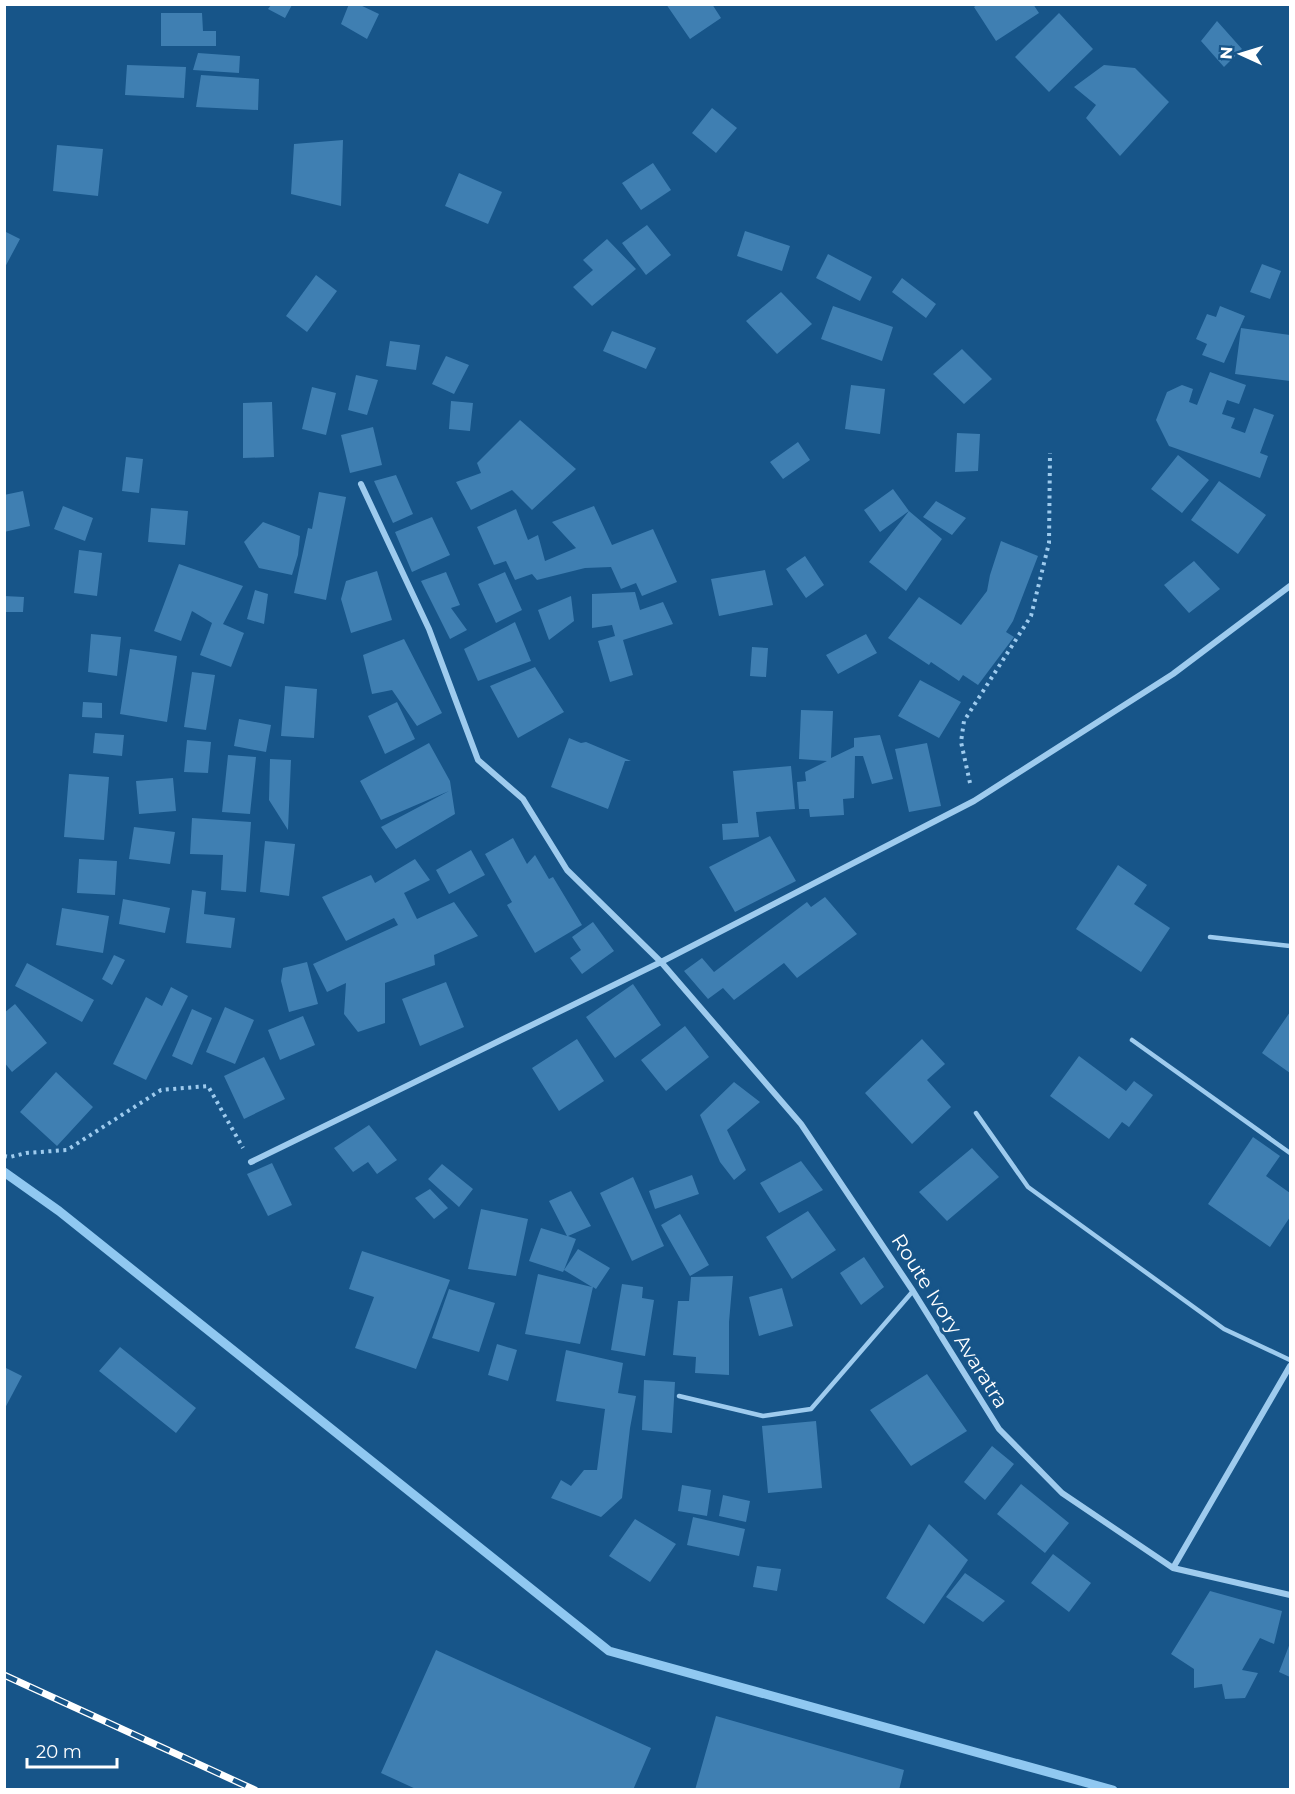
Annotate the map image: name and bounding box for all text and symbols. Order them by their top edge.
north arrow [1211,24,1271,84]
text: N [1217,46,1236,60]
street label: Route Ivory Avaratra [887,1229,1013,1413]
scale bar [27,1731,117,1769]
text: 20 m [36,1741,82,1763]

